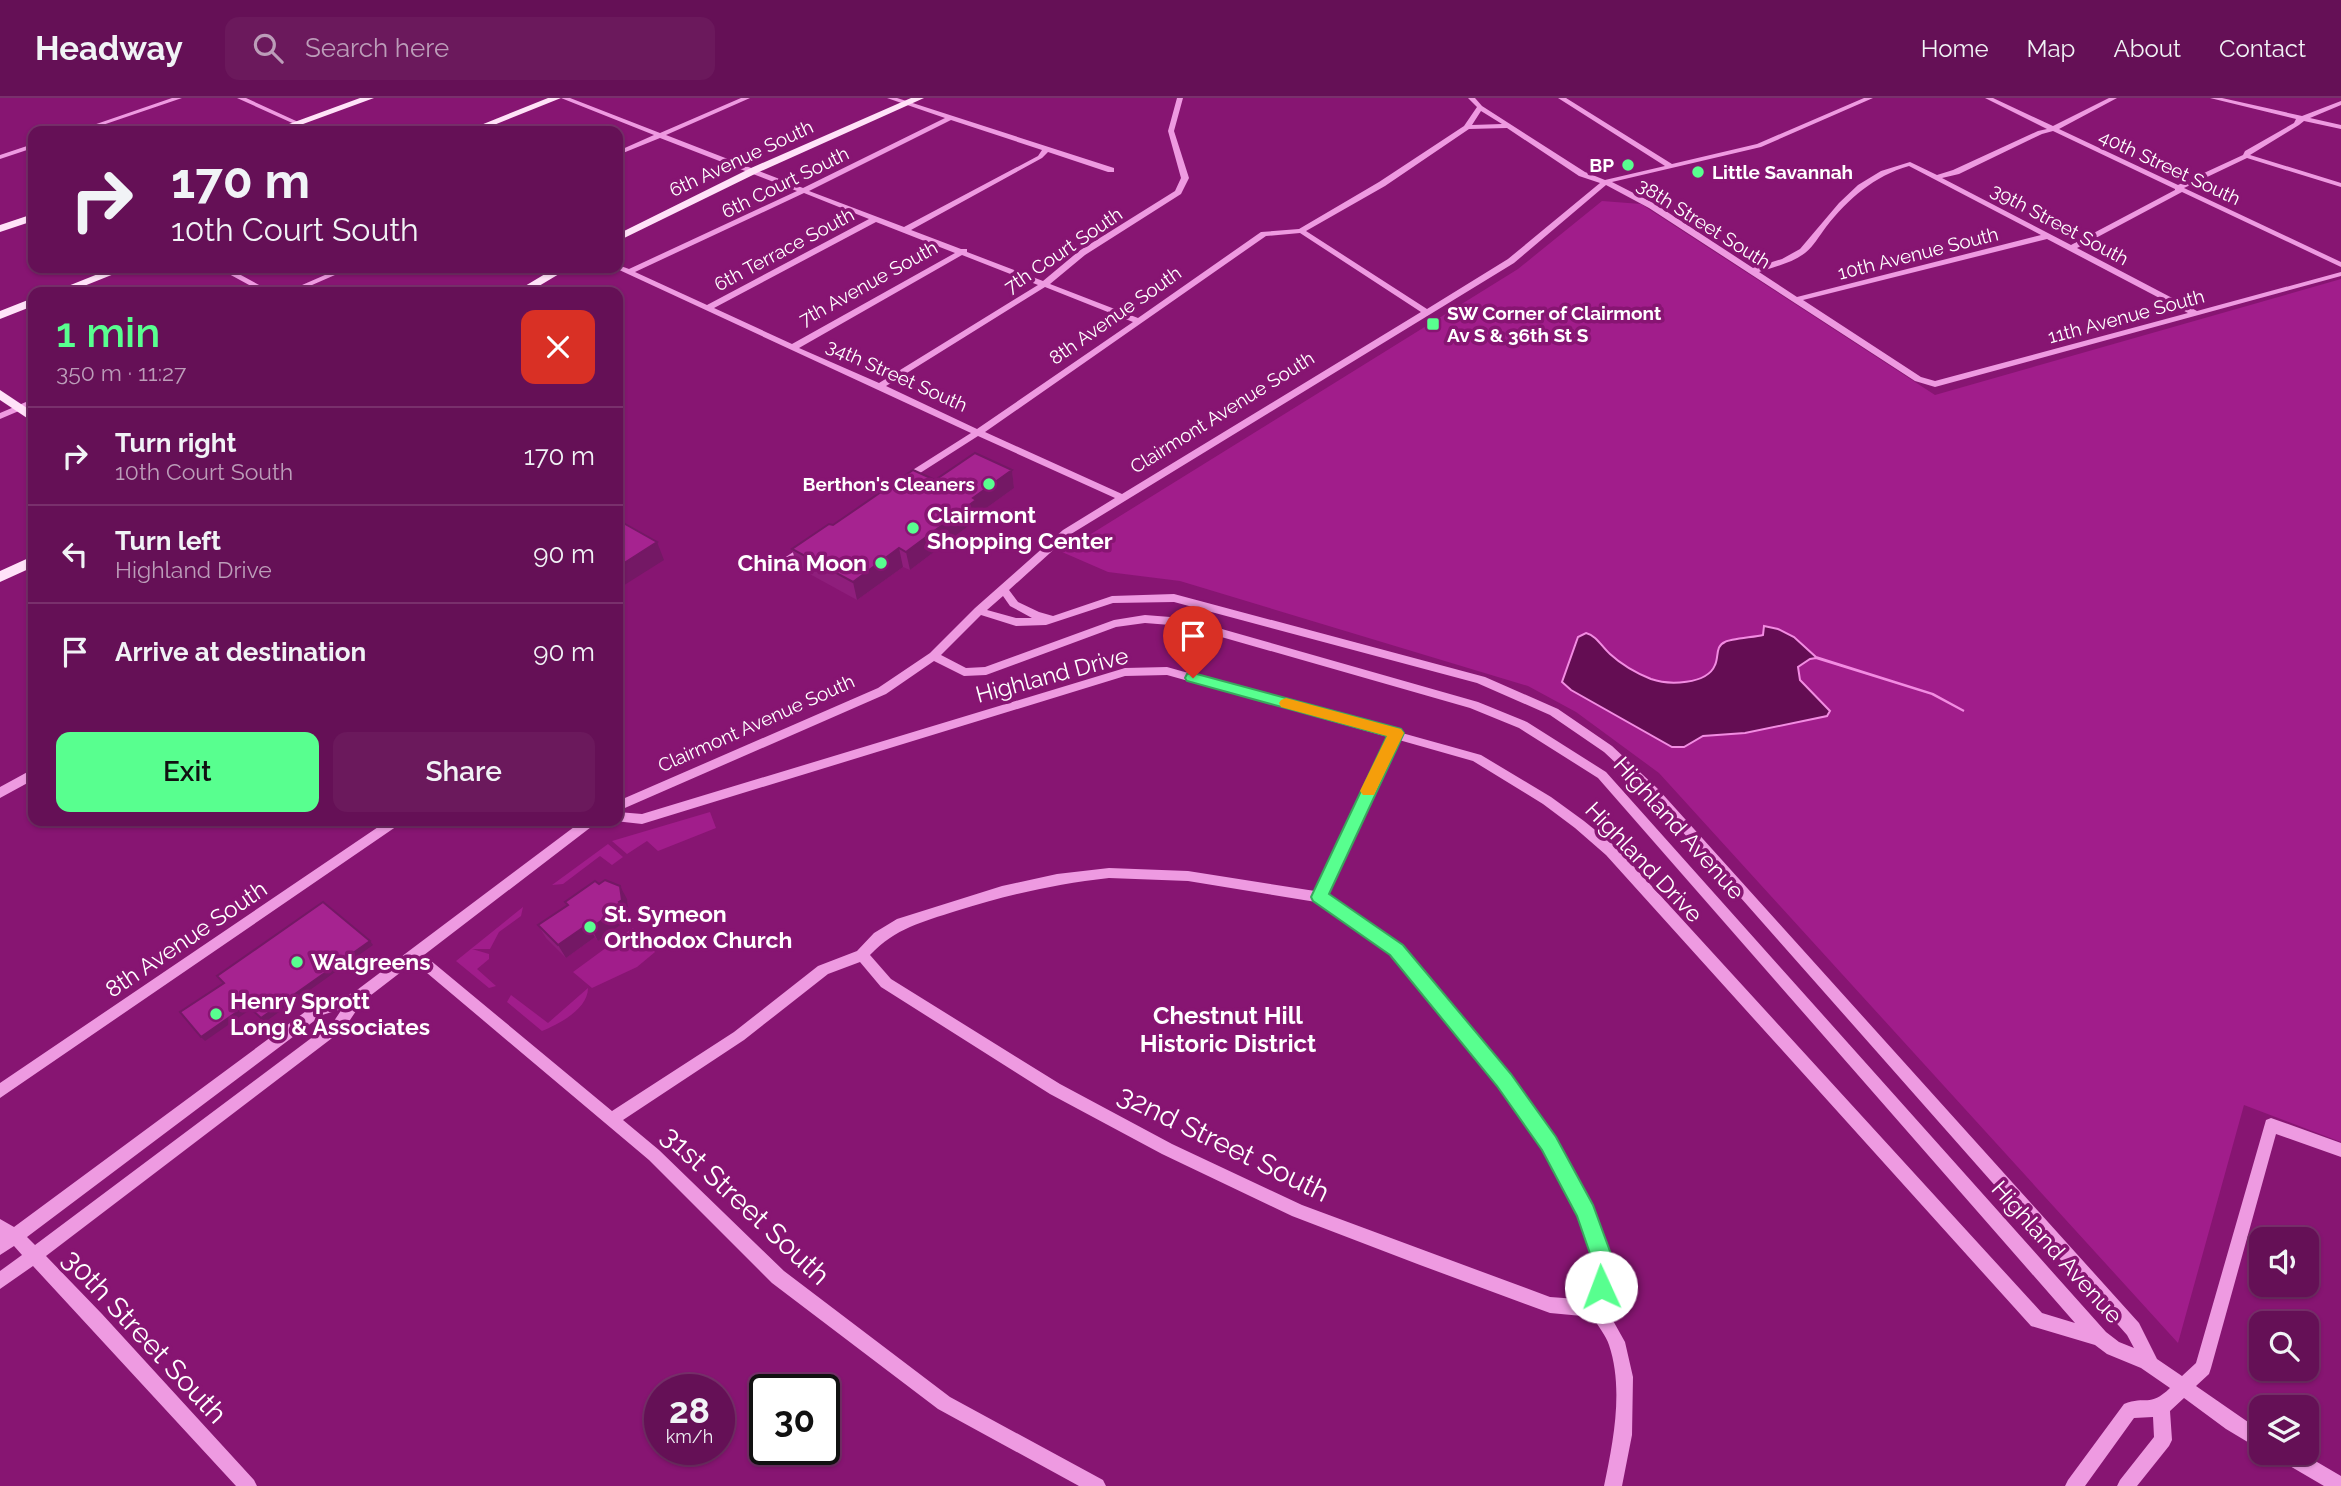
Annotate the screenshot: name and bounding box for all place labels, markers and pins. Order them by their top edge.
place label: BP [1589,154,1614,176]
marker: BP [1620,157,1636,173]
place label: Little Savannah [1712,161,1853,183]
marker: Little Savannah [1690,164,1706,180]
place label: SW Corner of Clairmont Av S & 36th St S [1447,302,1662,346]
marker: SW Corner of Clairmont Av S & 36th St S [1425,316,1441,332]
place label: Berthon's Cleaners [803,473,975,495]
marker: Berthon's Cleaners [981,476,997,492]
place label: Clairmont Shopping Center [927,501,1113,554]
marker: Clairmont Shopping Center [905,520,921,536]
place label: China Moon [737,549,867,576]
marker: China Moon [873,555,889,571]
pin [1163,606,1223,678]
place label: St. Symeon Orthodox Church [604,900,792,953]
marker: St. Symeon Orthodox Church [582,919,598,935]
place label: Walgreens [311,948,431,975]
marker: Walgreens [289,954,305,970]
place label: Henry Sprott Long & Associates [230,987,430,1040]
marker: Henry Sprott Long & Associates [208,1006,224,1022]

